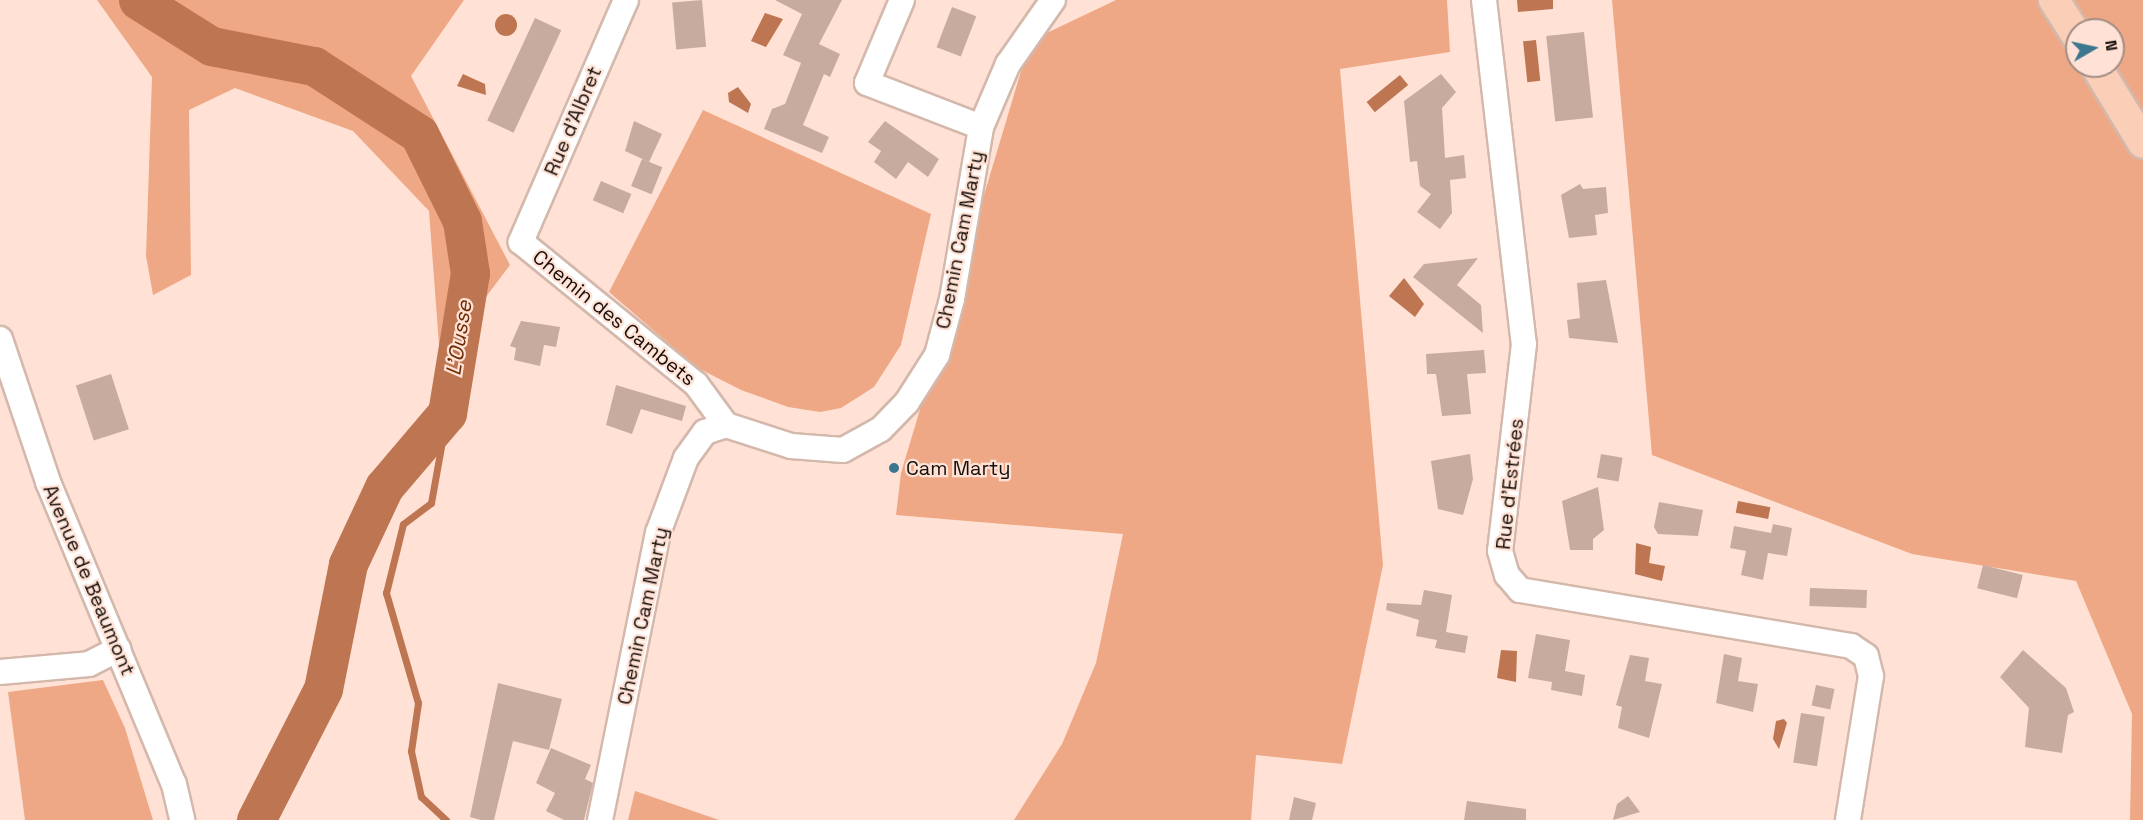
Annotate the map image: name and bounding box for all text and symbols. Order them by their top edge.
north arrow [2065,18,2125,78]
text: N [2100,38,2123,52]
street label: Rue d'Albret [539,63,607,179]
street label: Chemin Cam Marty [931,149,989,331]
street label: Chemin des Cambets [528,245,700,391]
water label: L'Ousse [441,299,477,377]
street label: Rue d’Estrées [1491,417,1529,551]
place label: Cam Marty [906,456,1010,480]
marker: Cam Marty [887,461,901,475]
street label: Avenue de Beaumont [38,481,140,679]
street label: Chemin Cam Marty [612,525,674,707]

